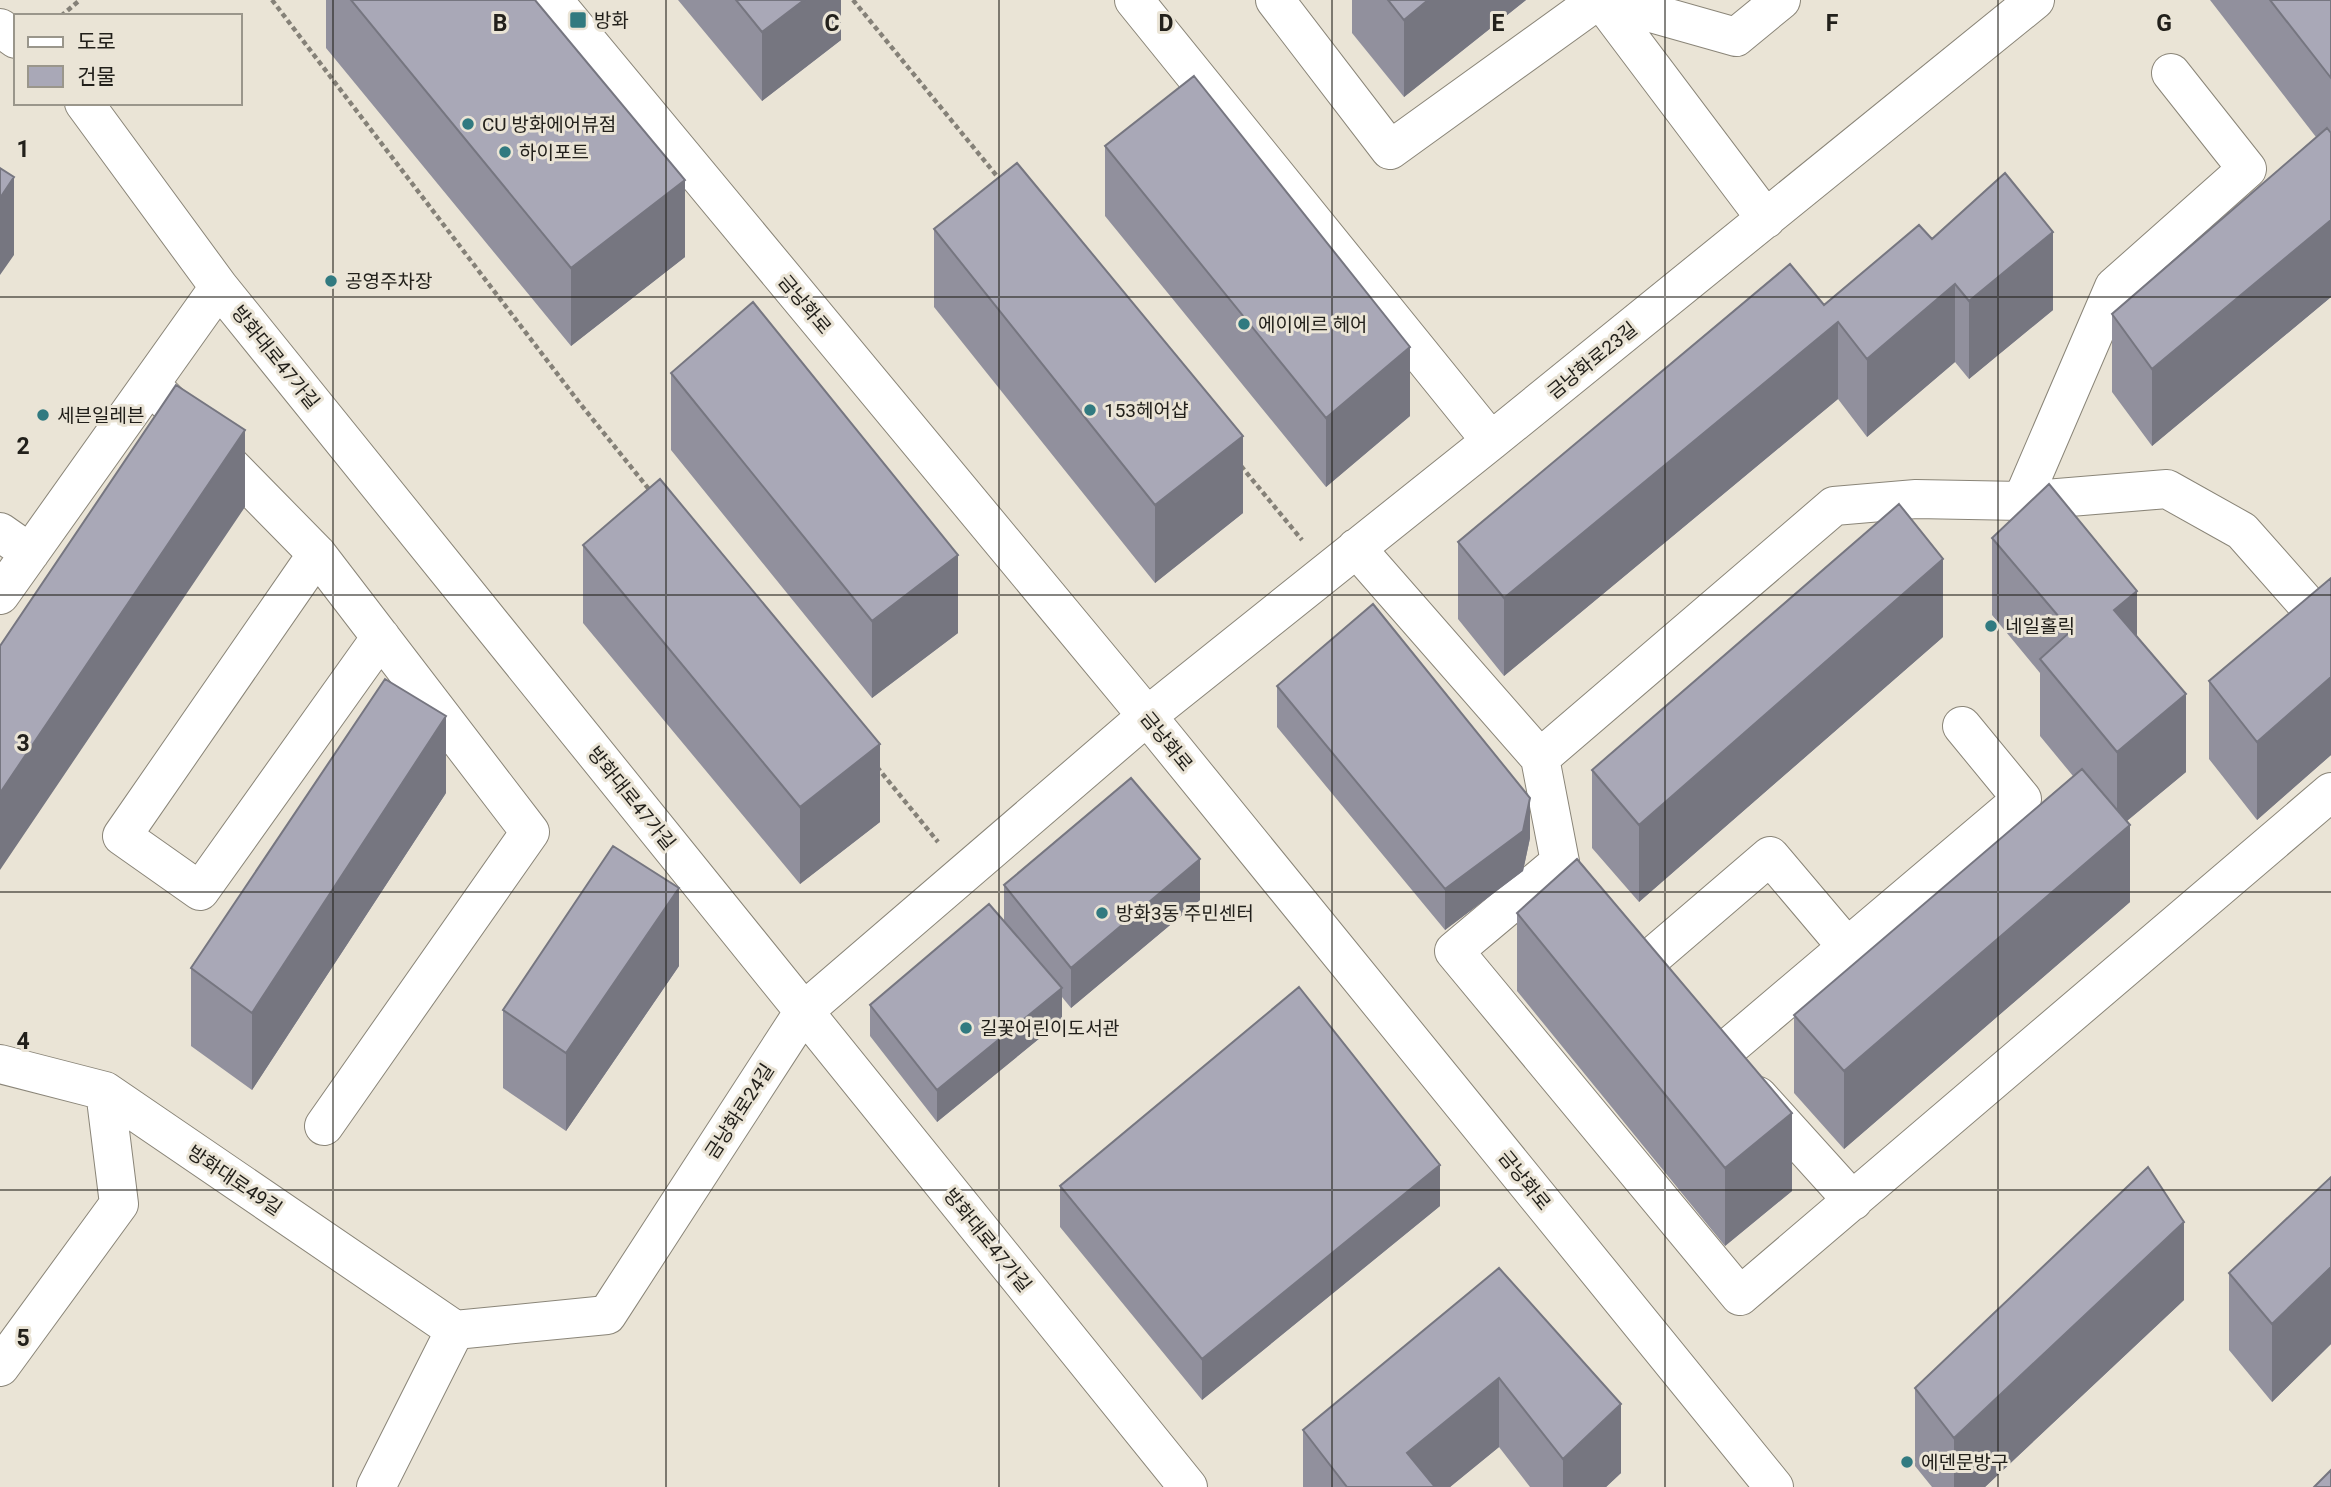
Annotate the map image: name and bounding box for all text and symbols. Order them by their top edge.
place label: 방화 [594,9,629,32]
text: B [493,10,507,37]
marker: 방화 [568,10,588,30]
text: C [824,10,840,37]
text: D [1159,10,1173,37]
text: E [1492,10,1505,37]
text: F [1826,10,1839,37]
text: G [2156,10,2172,37]
legend [14,14,242,105]
text: 도로 [77,30,116,54]
text: 건물 [77,65,116,89]
place label: CU 방화에어뷰점 [482,113,616,136]
marker: CU 방화에어뷰점 [460,116,476,132]
text: 1 [16,136,30,163]
place label: 하이포트 [519,141,589,164]
marker: 하이포트 [497,144,513,160]
place label: 공영주차장 [345,270,432,293]
street label: 금낭화로 [773,270,836,338]
marker: 공영주차장 [323,273,339,289]
street label: 방화대로47가길 [227,301,324,414]
place label: 에이에르 헤어 [1258,313,1368,336]
marker: 에이에르 헤어 [1236,316,1252,332]
street label: 금낭화로23길 [1543,317,1642,404]
place label: 153헤어샵 [1104,399,1188,422]
marker: 153헤어샵 [1082,402,1098,418]
place label: 세븐일레븐 [57,404,144,427]
marker: 세븐일레븐 [35,407,51,423]
text: 2 [16,433,30,460]
place label: 네일홀릭 [2005,615,2075,638]
marker: 네일홀릭 [1983,618,1999,634]
street label: 금낭화로 [1136,707,1198,776]
text: 3 [16,730,30,757]
street label: 방화대로47가길 [583,742,680,855]
place label: 방화3동 주민센터 [1116,902,1254,925]
marker: 방화3동 주민센터 [1094,905,1110,921]
place label: 길꽃어린이도서관 [980,1017,1120,1040]
marker: 길꽃어린이도서관 [958,1020,974,1036]
text: 4 [16,1028,30,1055]
street label: 금낭화로24길 [700,1059,779,1163]
street label: 방화대로49길 [183,1140,286,1220]
street label: 금낭화로 [1494,1146,1556,1215]
street label: 방화대로47가길 [939,1184,1036,1297]
text: 5 [16,1325,30,1352]
place label: 에덴문방구 [1921,1451,2008,1474]
marker: 에덴문방구 [1899,1454,1915,1470]

